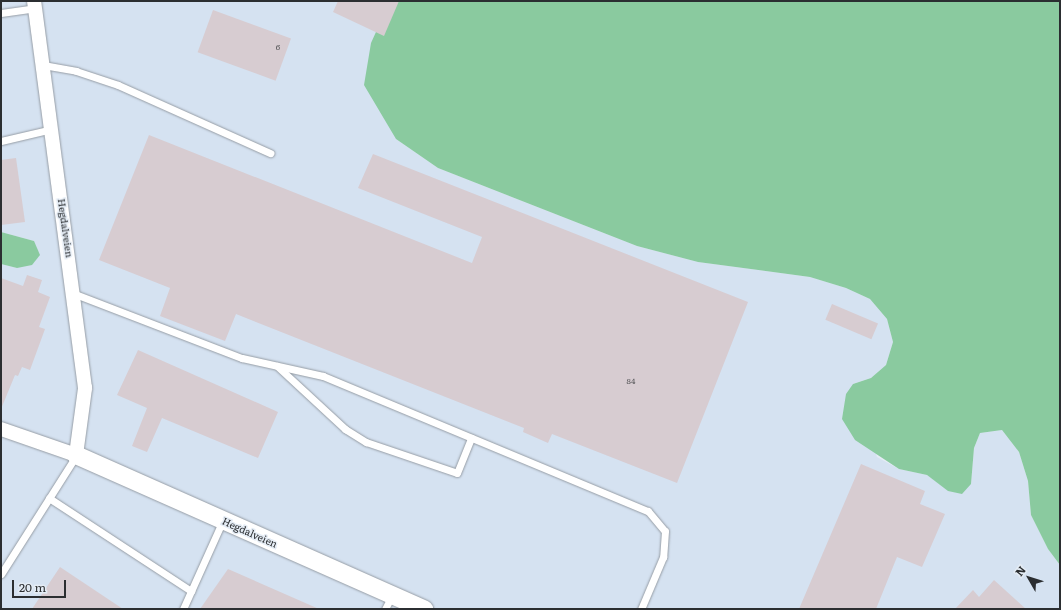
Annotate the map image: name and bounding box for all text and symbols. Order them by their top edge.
house number: 6 [276,42,280,52]
street label: Hegdalveien [56,198,76,258]
house number: 84 [627,376,635,386]
street label: Hegdalveien [220,514,280,550]
north arrow [1009,558,1049,598]
text: N [1011,562,1029,579]
scale bar [14,572,68,598]
text: 20 m [19,578,46,596]

